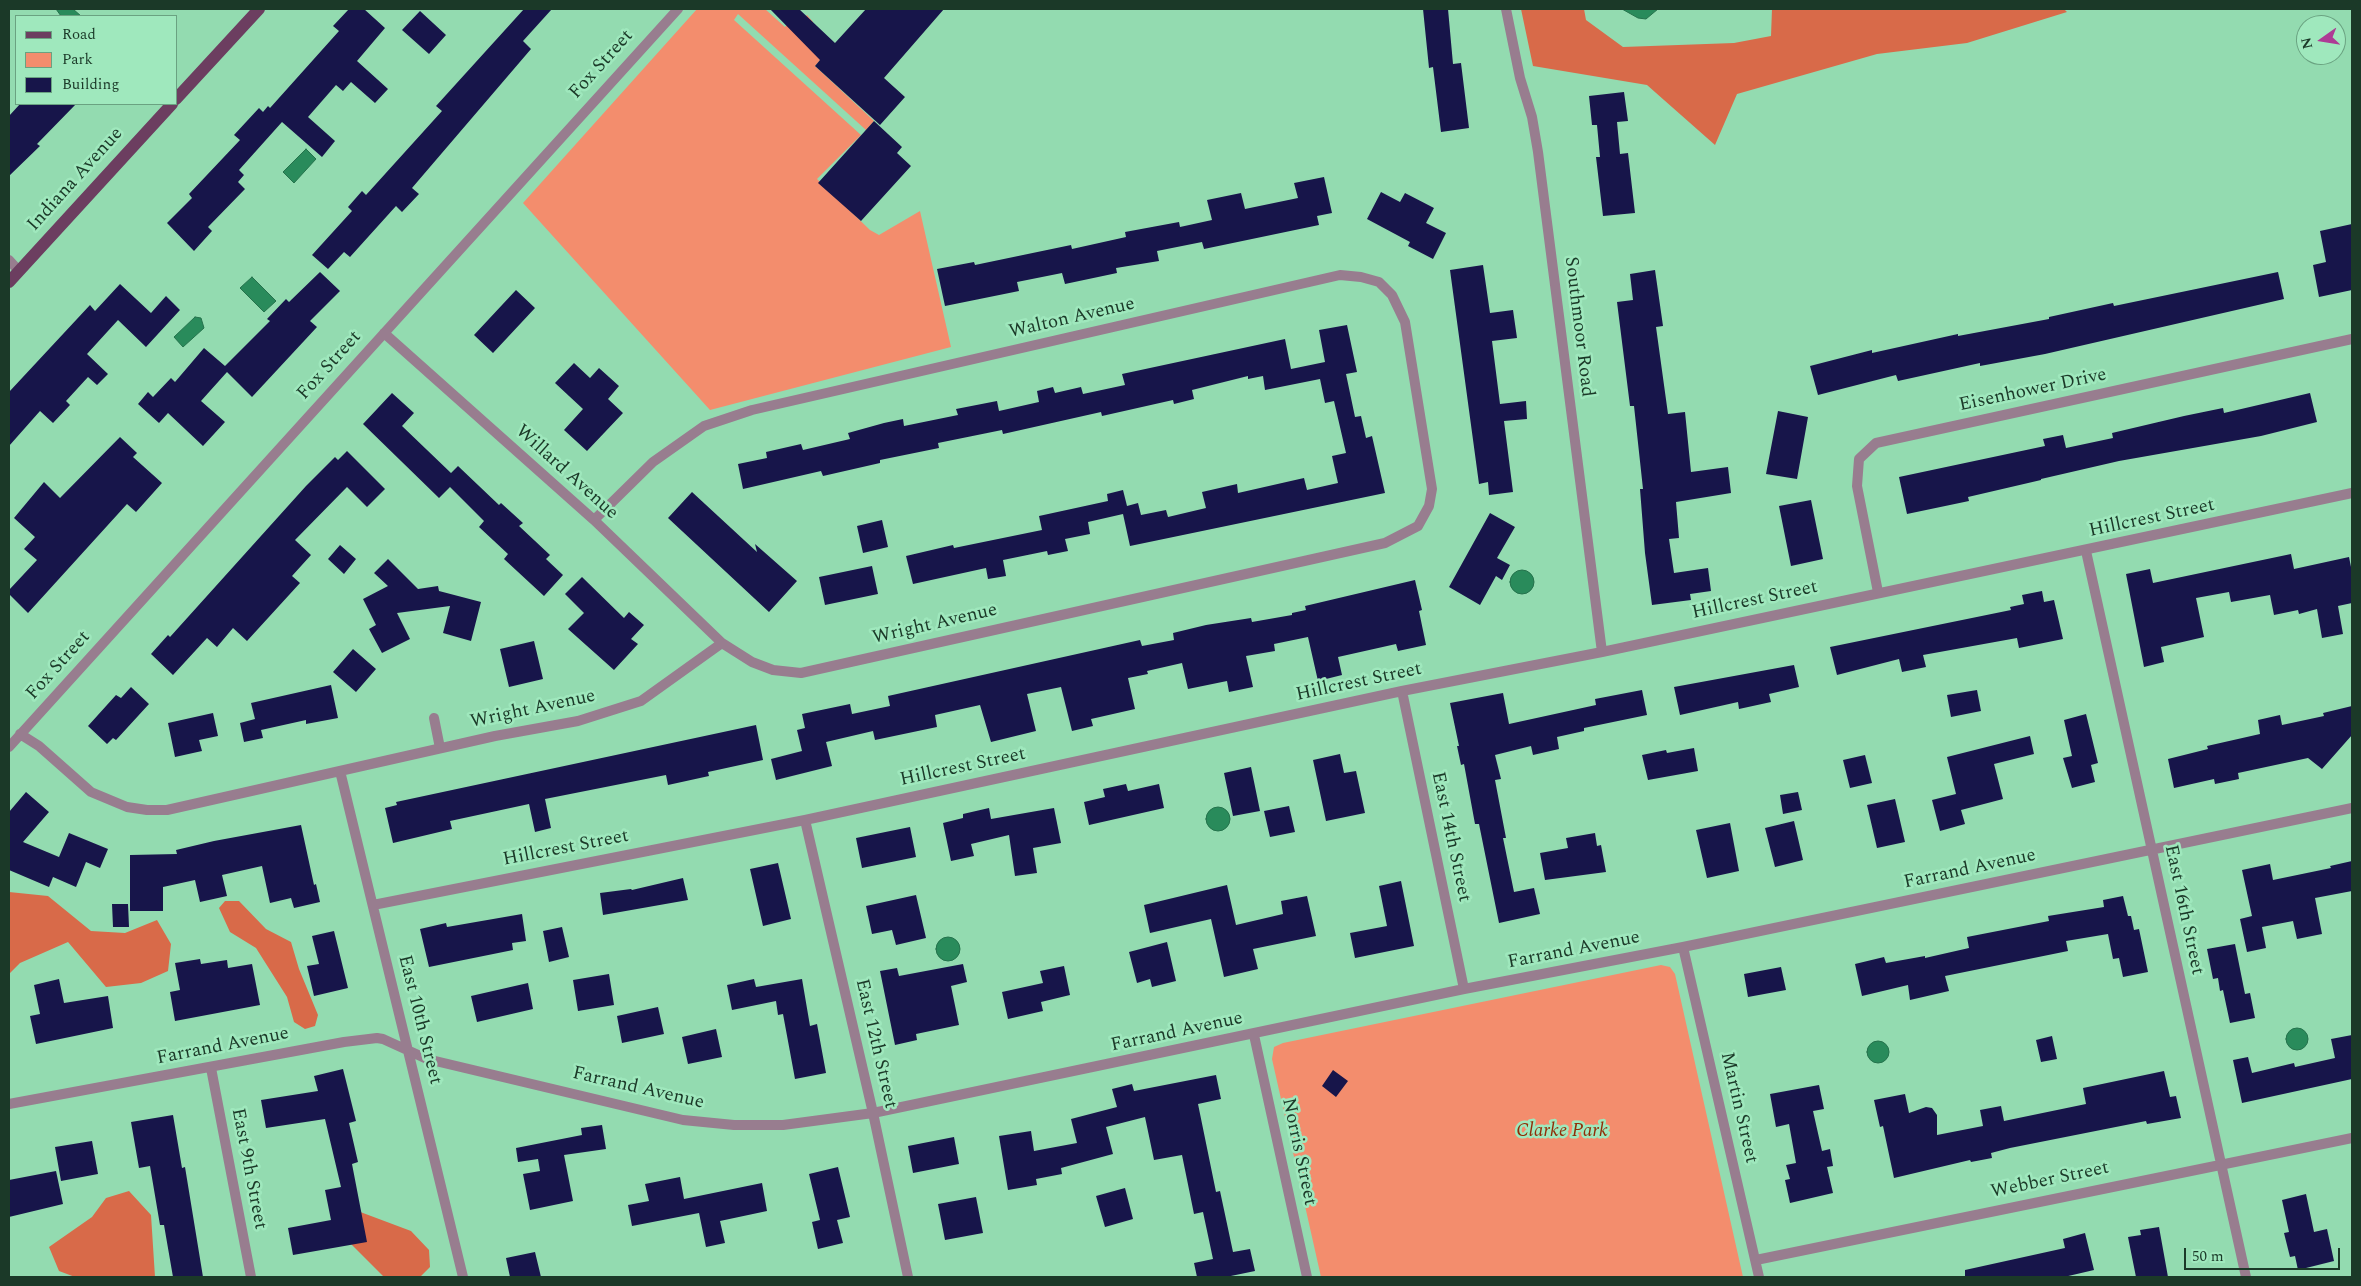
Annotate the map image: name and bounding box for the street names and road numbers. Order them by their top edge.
street label: Fox Street [565,26,639,104]
street label: Indiana Avenue [23,123,129,237]
street label: Southmoor Road [1558,256,1598,398]
street label: Walton Avenue [1007,293,1137,345]
street label: Fox Street [293,327,367,405]
street label: Eisenhower Drive [1957,364,2109,418]
street label: Willard Avenue [510,421,622,525]
street label: Hillcrest Street [2087,495,2217,543]
street label: Hillcrest Street [1690,577,1820,625]
street label: Wright Avenue [870,600,1000,650]
street label: Fox Street [22,627,96,705]
street label: Hillcrest Street [1294,659,1424,707]
street label: Wright Avenue [468,686,598,734]
street label: Hillcrest Street [898,744,1028,792]
street label: East 14th Street [1425,770,1475,904]
street label: Hillcrest Street [501,826,631,872]
street label: East 16th Street [2158,843,2208,977]
street label: Farrand Avenue [1902,845,2038,895]
street label: Farrand Avenue [1506,927,1642,975]
street label: East 10th Street [392,953,446,1087]
street label: East 12th Street [849,977,901,1111]
street label: Farrand Avenue [1109,1008,1245,1058]
street label: Farrand Avenue [155,1023,291,1071]
street label: Martin Street [1714,1050,1762,1166]
street label: Farrand Avenue [570,1063,706,1115]
street label: Norris Street [1275,1096,1321,1208]
street label: East 9th Street [225,1106,271,1232]
street label: Webber Street [1989,1157,2111,1205]

